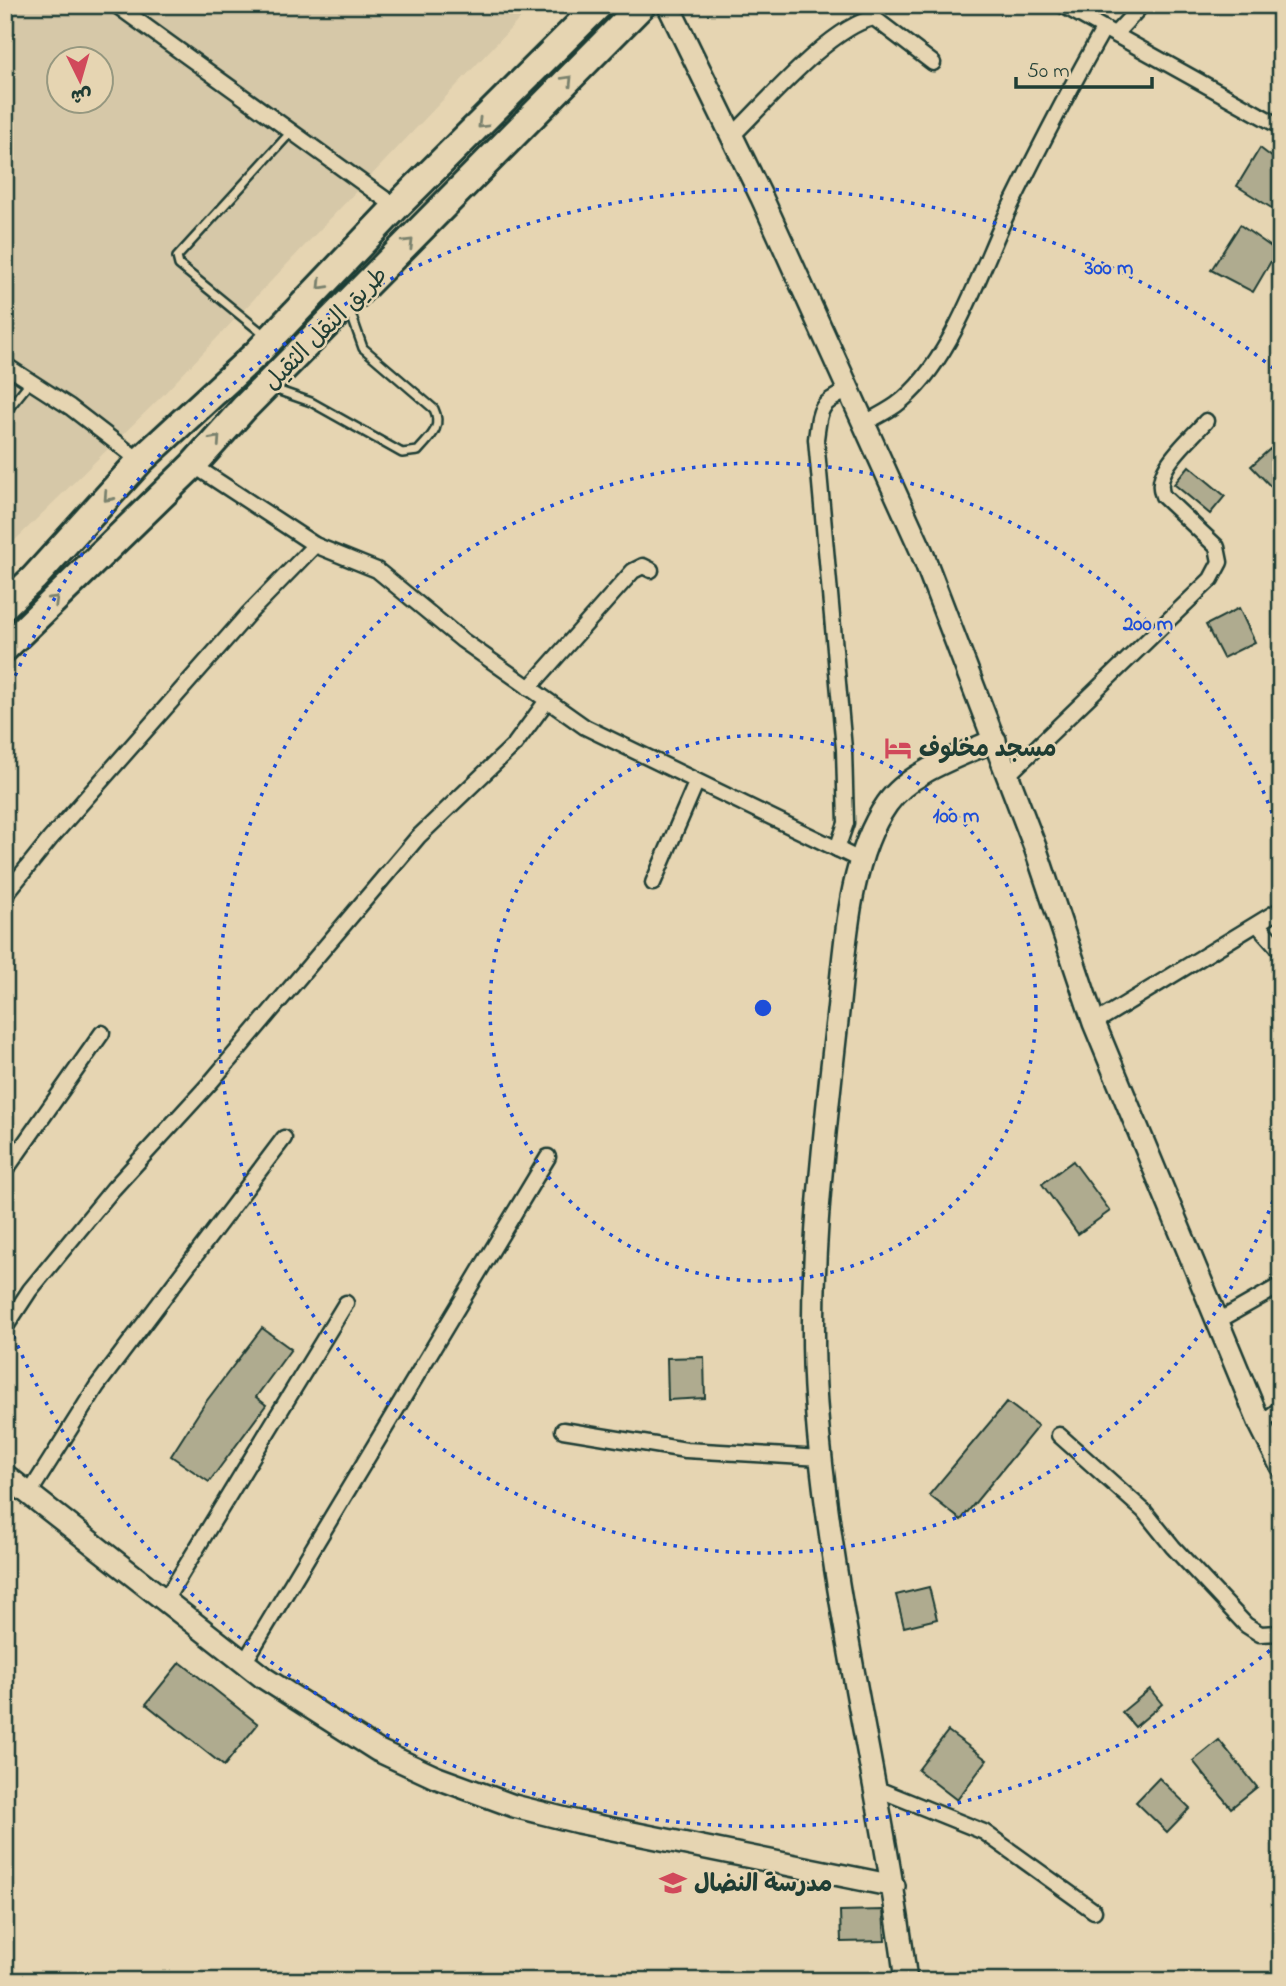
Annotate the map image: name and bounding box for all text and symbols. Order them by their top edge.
north arrow [46,46,116,116]
scale bar [1016,46,1153,90]
text: 50 m [1027,57,1070,87]
one-way arrow [560,75,573,88]
text: ش [70,80,93,109]
one-way arrow [478,116,491,129]
one-way arrow [401,238,414,251]
text: 300 m [1084,254,1133,284]
street label: طريق النقل الثقيل [257,260,397,400]
one-way arrow [317,277,330,290]
one-way arrow [207,435,220,448]
one-way arrow [104,489,116,502]
one-way arrow [46,596,59,609]
text: 200 m [1122,610,1173,640]
hotel icon: مسجد مخلوف [883,733,913,763]
place label: مسجد مخلوف [919,733,1056,768]
text: 100 m [933,802,979,832]
centre of rings [751,996,775,1020]
school or university icon: مدرسة النضال [658,1868,688,1898]
place label: مدرسة النضال [694,1868,832,1903]

